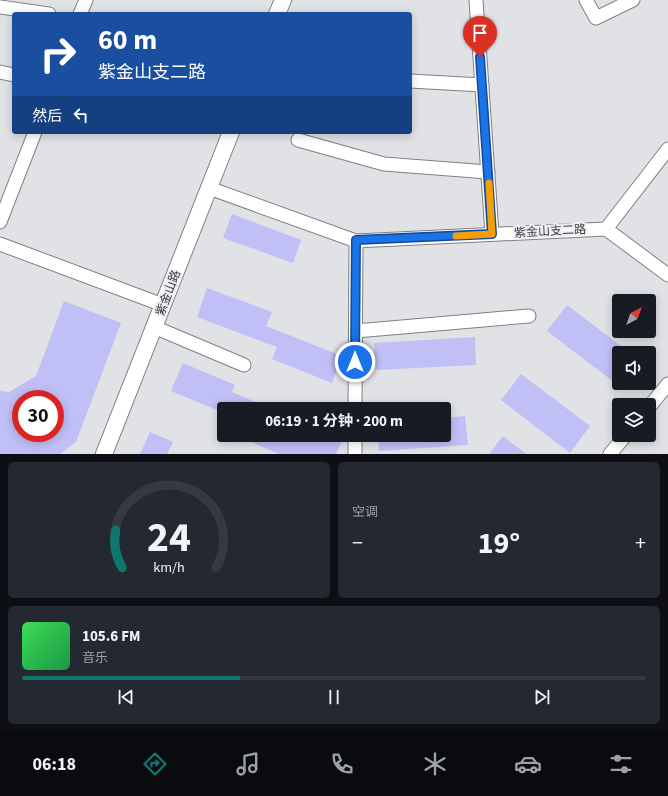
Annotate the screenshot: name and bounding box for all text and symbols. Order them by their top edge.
pin [463,16,497,57]
text: 60 m [98,20,157,60]
icon: arrive [469,22,491,44]
icon: right [32,28,84,80]
text: 紫金山支二路 [98,60,206,85]
icon: left [70,104,92,126]
text: 然后 [32,106,62,127]
street label: 紫金山支二路 [514,221,586,242]
street label: 紫金山路 [152,268,185,319]
north arrow [612,294,656,338]
map controls [612,294,656,442]
position arrow [334,341,376,383]
button: sound [612,346,656,390]
speed limit sign: 30 [12,390,64,442]
button: layers [612,398,656,442]
text: 06:19 · 1 分钟 · 200 m [265,411,403,432]
text: 空调 [352,503,378,521]
text: 24 [147,508,191,568]
text: 19° [478,522,520,565]
text: − [352,527,363,559]
text: + [635,527,646,559]
text: km/h [153,557,185,578]
text: 105.6 FM [82,626,140,647]
text: 音乐 [82,649,108,667]
icon: previous [115,686,137,708]
icon: pause [323,686,345,708]
icon: next [531,686,553,708]
icon: directions [141,750,169,778]
icon: music [234,750,262,778]
icon: phone [328,750,356,778]
icon: climate [421,750,449,778]
icon: car [514,750,542,778]
icon: filters [607,750,635,778]
text: 06:18 [33,752,76,777]

